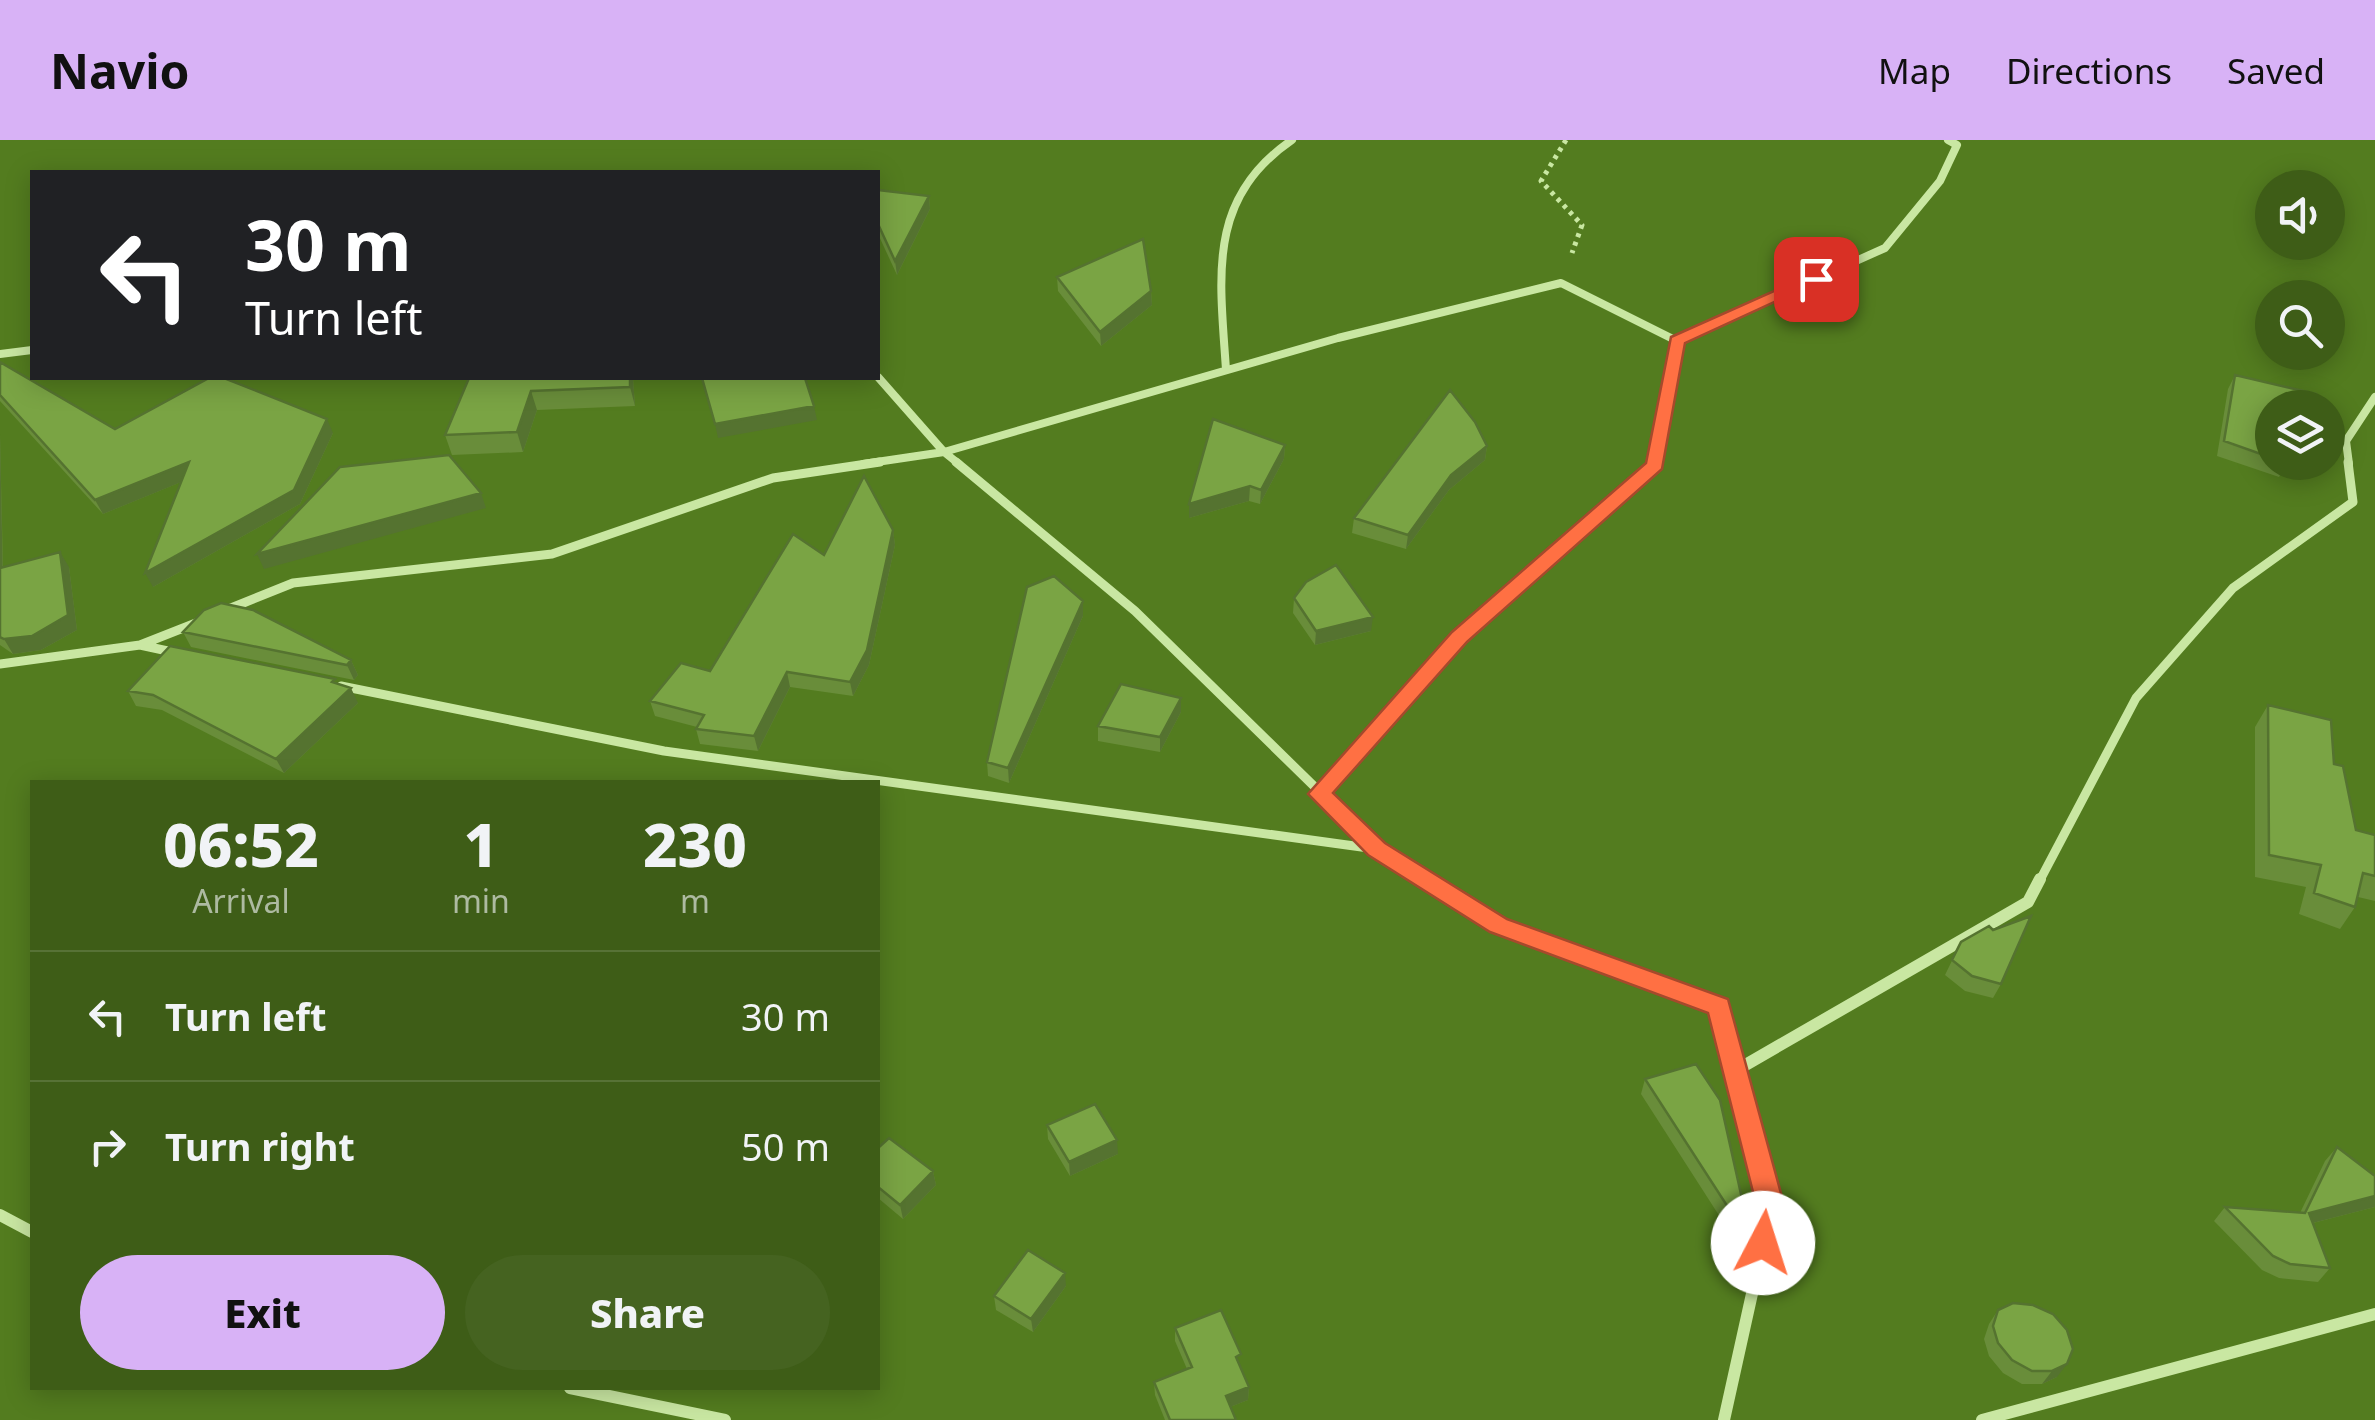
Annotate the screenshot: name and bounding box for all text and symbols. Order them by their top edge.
text: Navio [50,38,190,103]
text: Map [1878,47,1951,94]
text: Directions [2006,47,2172,94]
text: Saved [2227,47,2325,94]
map controls [2255,170,2345,480]
button: sound [2255,170,2345,260]
text: 30 m [245,196,412,292]
icon: left [80,210,210,340]
pin [1774,237,1859,322]
icon: arrive [1789,252,1844,307]
button: search [2255,280,2345,370]
text: Turn left [245,287,422,348]
button: layers [2255,390,2345,480]
text: 06:52 [163,803,319,885]
text: 1 [464,803,498,885]
text: 230 [643,803,747,885]
text: Arrival [192,879,290,922]
text: min [452,879,510,922]
text: m [680,879,710,922]
icon: left [80,989,135,1044]
text: Turn left [165,990,327,1042]
text: 30 m [741,990,830,1042]
icon: right [80,1119,135,1174]
text: Turn right [165,1120,355,1172]
text: 50 m [741,1120,830,1172]
position arrow [1711,1191,1815,1295]
button: Exit [80,1255,445,1370]
button: Share [465,1255,830,1370]

